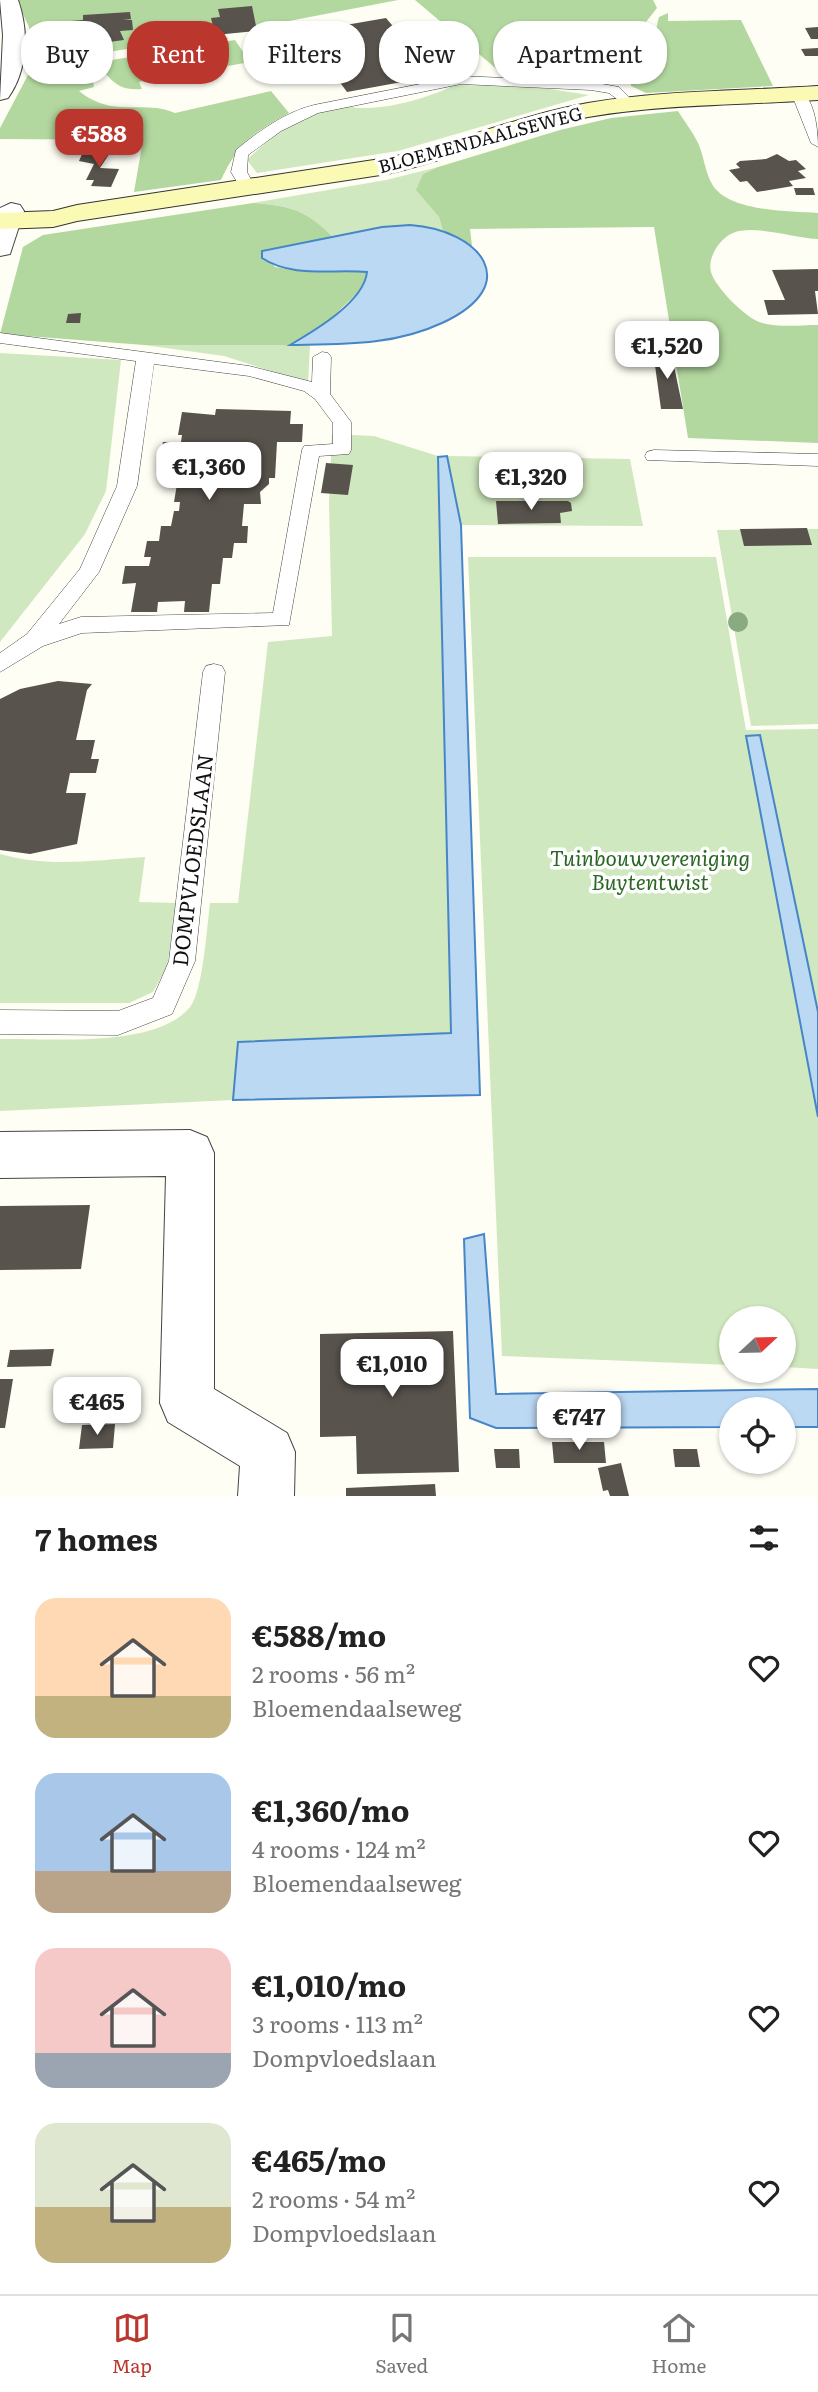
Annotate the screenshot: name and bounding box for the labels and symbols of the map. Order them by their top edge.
street label: BLOEMENDAALSEWEG [375,99,585,179]
pin: €588 [58,110,140,169]
pin: €1,520 [610,322,724,381]
pin: €1,360 [152,442,266,502]
pin: €1,320 [474,452,588,512]
street label: DOMPVLOEDSLAAN [163,752,219,968]
park label: Tuinbouwvereniging Buytentwist [550,841,750,896]
north arrow [719,1306,796,1382]
pin: €1,010 [335,1340,449,1399]
pin: €465 [56,1378,138,1437]
pin: €747 [538,1392,620,1452]

